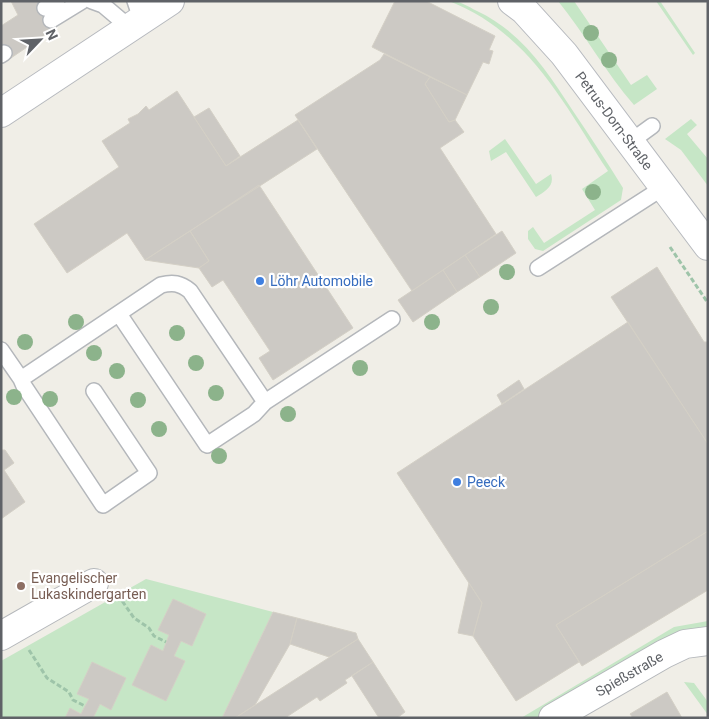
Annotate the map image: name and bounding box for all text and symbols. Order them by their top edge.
north arrow [15,15,65,65]
text: N [42,27,61,42]
street label: Petrus-Dorn-Straße [572,69,656,173]
place label: Löhr Automobile [270,273,373,289]
marker: Löhr Automobile [254,275,266,287]
place label: Peeck [467,474,506,490]
marker: Peeck [451,476,463,488]
place label: Evangelischer Lukaskindergarten [31,570,146,602]
marker: Evangelischer Lukaskindergarten [15,580,27,592]
street label: Spießstraße [593,648,666,700]

